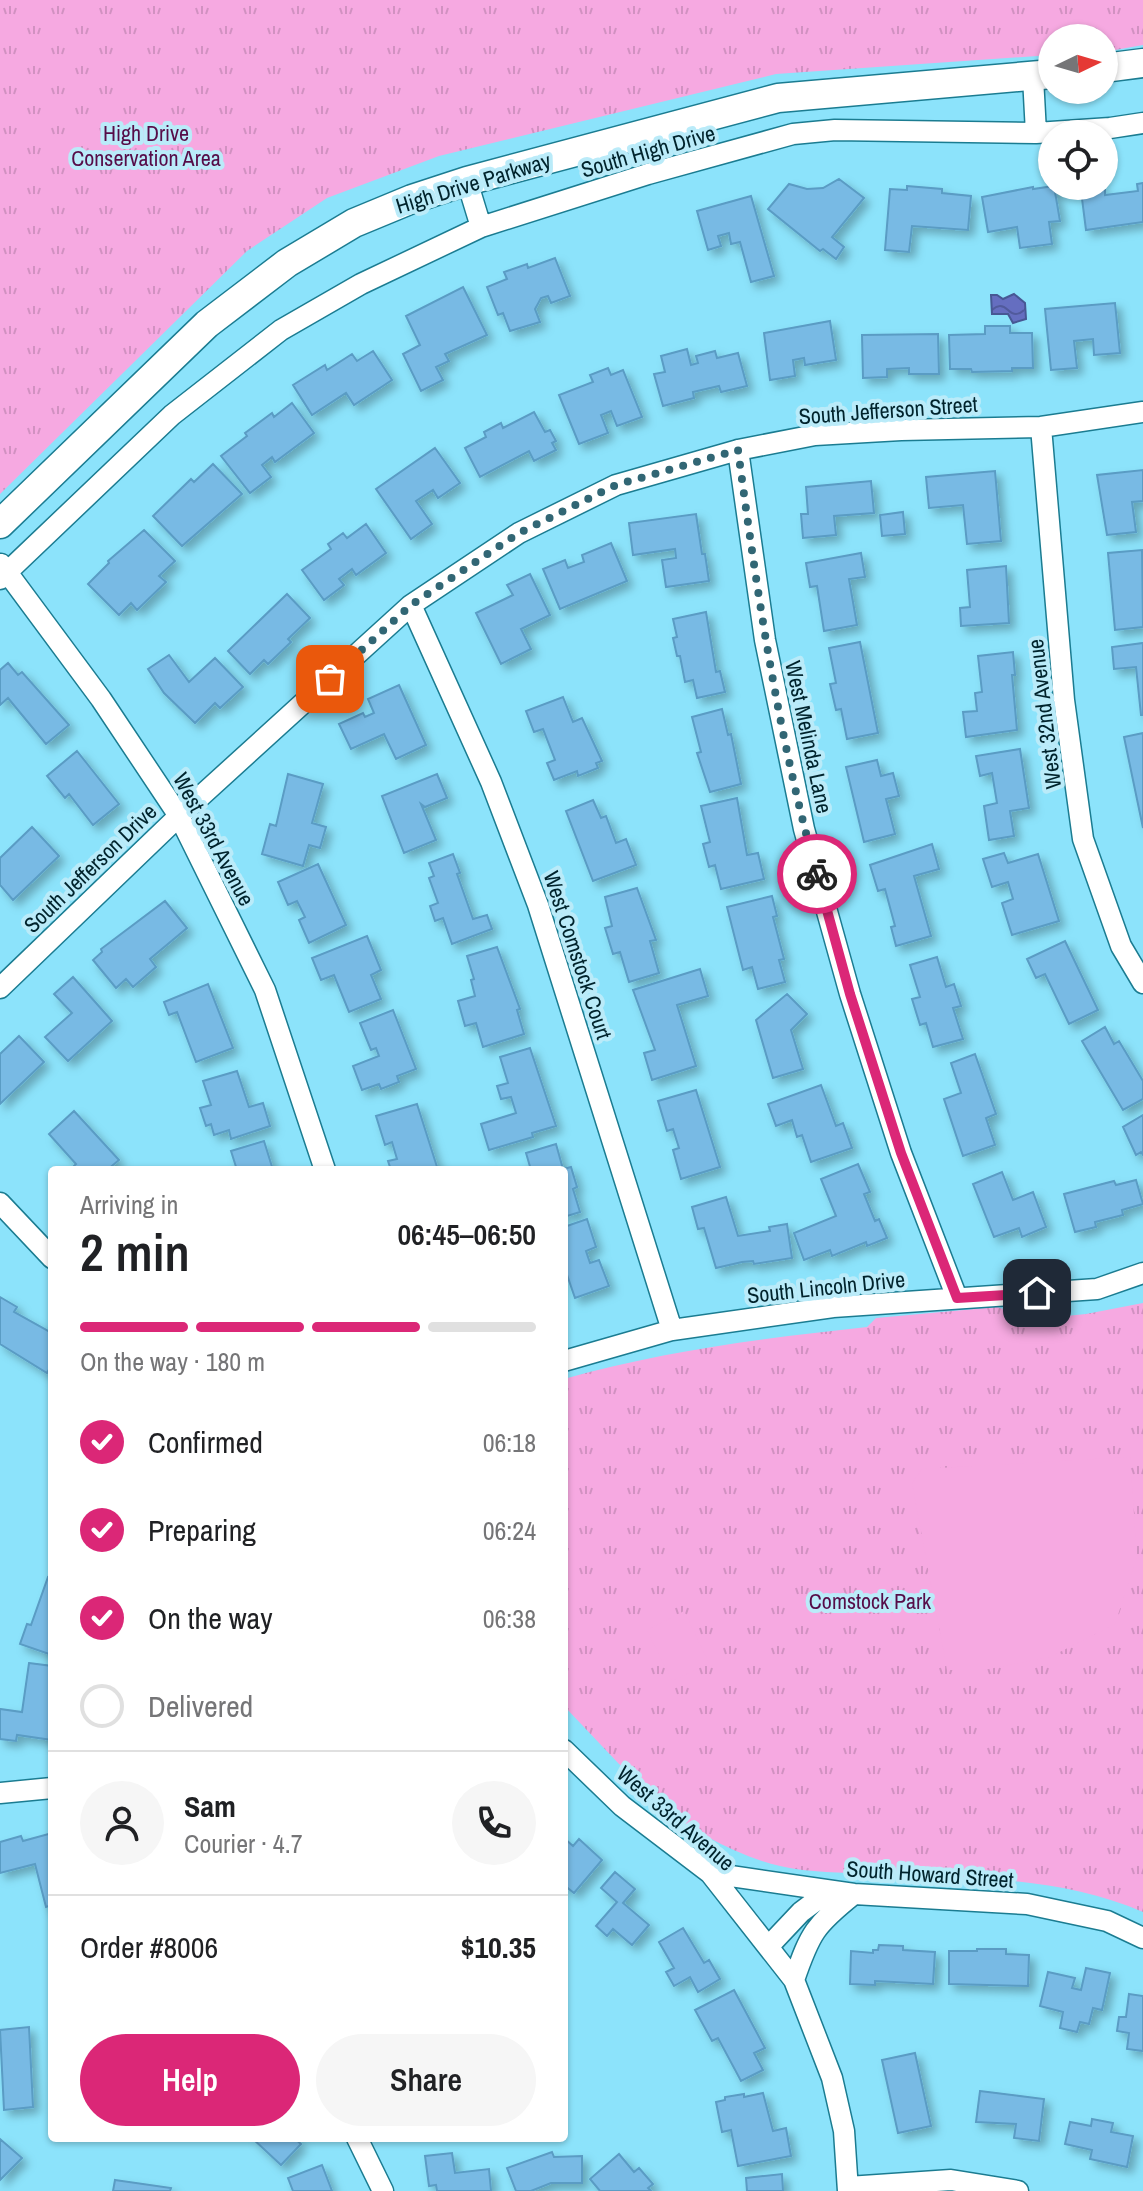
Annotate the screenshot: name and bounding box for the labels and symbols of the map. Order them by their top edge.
north arrow [1038,24,1118,104]
park label: High Drive Conservation Area [71,118,221,173]
street label: South High Drive [577,118,719,184]
street label: High Drive Parkway [392,145,554,221]
street label: South Jefferson Street [798,389,978,431]
street label: West 32nd Avenue [1020,637,1068,791]
pin [296,645,364,713]
street label: West Melinda Lane [778,658,840,816]
street label: West 33rd Avenue [166,767,262,911]
street label: South Jefferson Drive [17,797,163,939]
courier [777,834,857,914]
street label: West Comstock Court [537,867,619,1043]
pin [1003,1259,1071,1327]
street label: South Lincoln Drive [746,1264,906,1310]
park label: Comstock Park [809,1586,932,1616]
street label: West 33rd Avenue [611,1759,741,1877]
street label: South Howard Street [845,1853,1015,1895]

